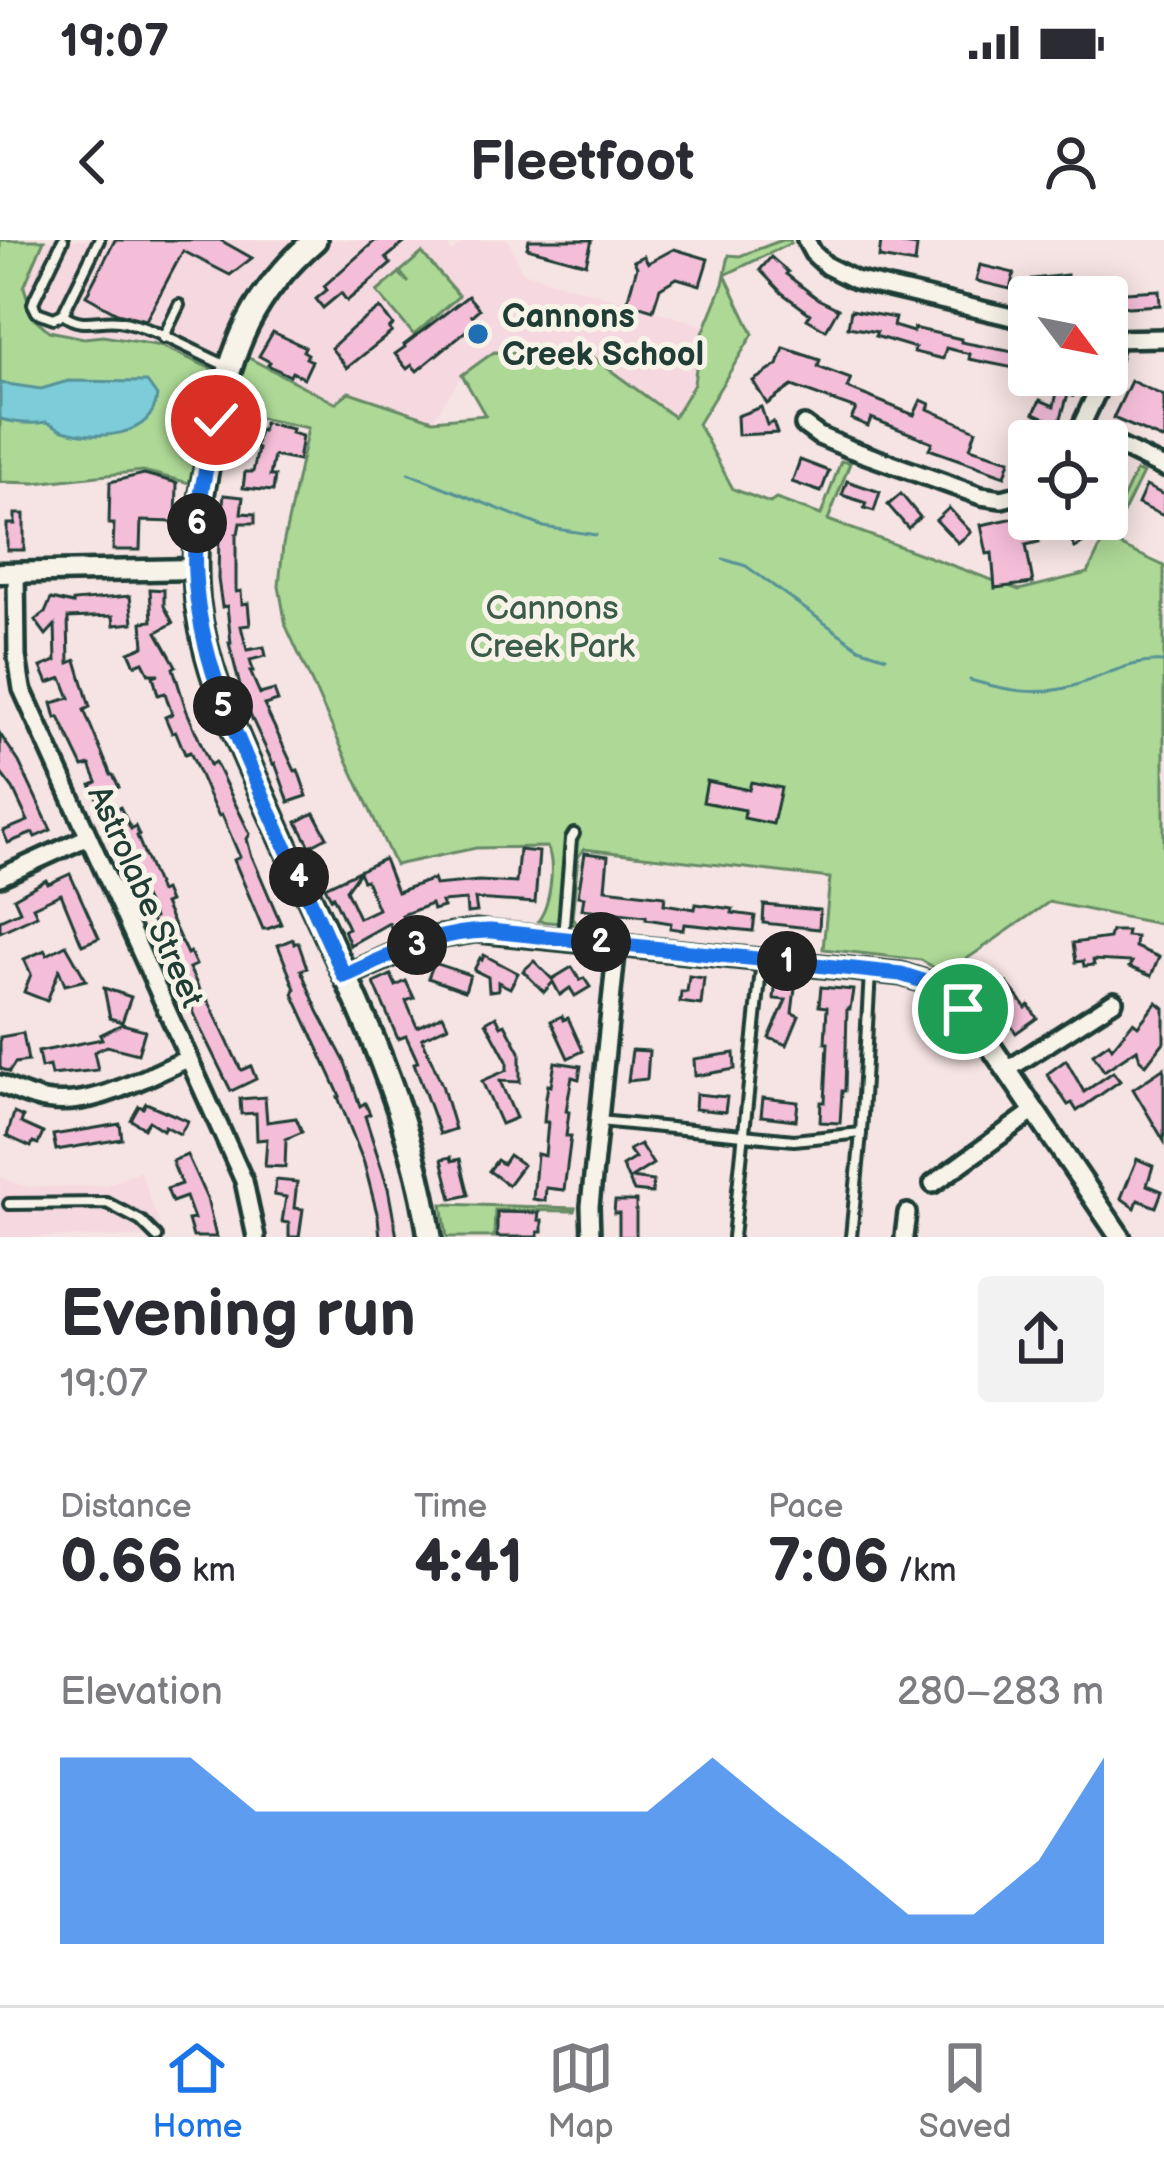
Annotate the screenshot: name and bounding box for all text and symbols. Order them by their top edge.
text: 19:07 [60,15,169,70]
icon: back [60,129,126,195]
icon: person [1038,129,1104,195]
text: Fleetfoot [470,130,694,195]
north arrow [1008,276,1128,396]
map controls [1008,276,1128,540]
place label: Cannons Creek School [502,297,704,375]
marker: Cannons Creek School [465,321,491,347]
pin [165,369,267,471]
icon: check [183,387,249,453]
button: locate [1008,420,1128,540]
pin: 6 [167,493,227,553]
text: 6 [187,503,207,543]
park label: Cannons Creek Park [469,589,635,667]
pin: 5 [193,676,253,736]
text: 5 [213,686,233,726]
street label: Astrolabe Street [78,780,212,1014]
pin: 4 [269,847,329,907]
text: 4 [289,857,309,897]
pin: 2 [571,912,631,972]
pin: 3 [387,915,447,975]
text: 2 [591,922,611,962]
text: 3 [407,925,427,965]
pin: 1 [757,931,817,991]
text: 1 [780,941,794,981]
pin [912,958,1014,1060]
icon: arrive [930,976,996,1042]
text: Evening run [60,1276,416,1355]
button: share [978,1276,1104,1402]
text: 19:07 [60,1361,148,1408]
text: Distance [60,1487,192,1527]
text: Time [414,1487,487,1527]
text: Pace [768,1487,843,1527]
text: 0.66 [60,1527,183,1599]
text: 4:41 [414,1527,523,1599]
text: 7:06 [768,1527,889,1599]
text: km [183,1551,236,1591]
text: /km [889,1551,957,1591]
text: Elevation [60,1669,223,1716]
text: 280–283 m [897,1669,1104,1716]
tab: Home [153,2035,242,2147]
tab: Map [547,2035,614,2147]
tab: Saved [919,2035,1011,2147]

